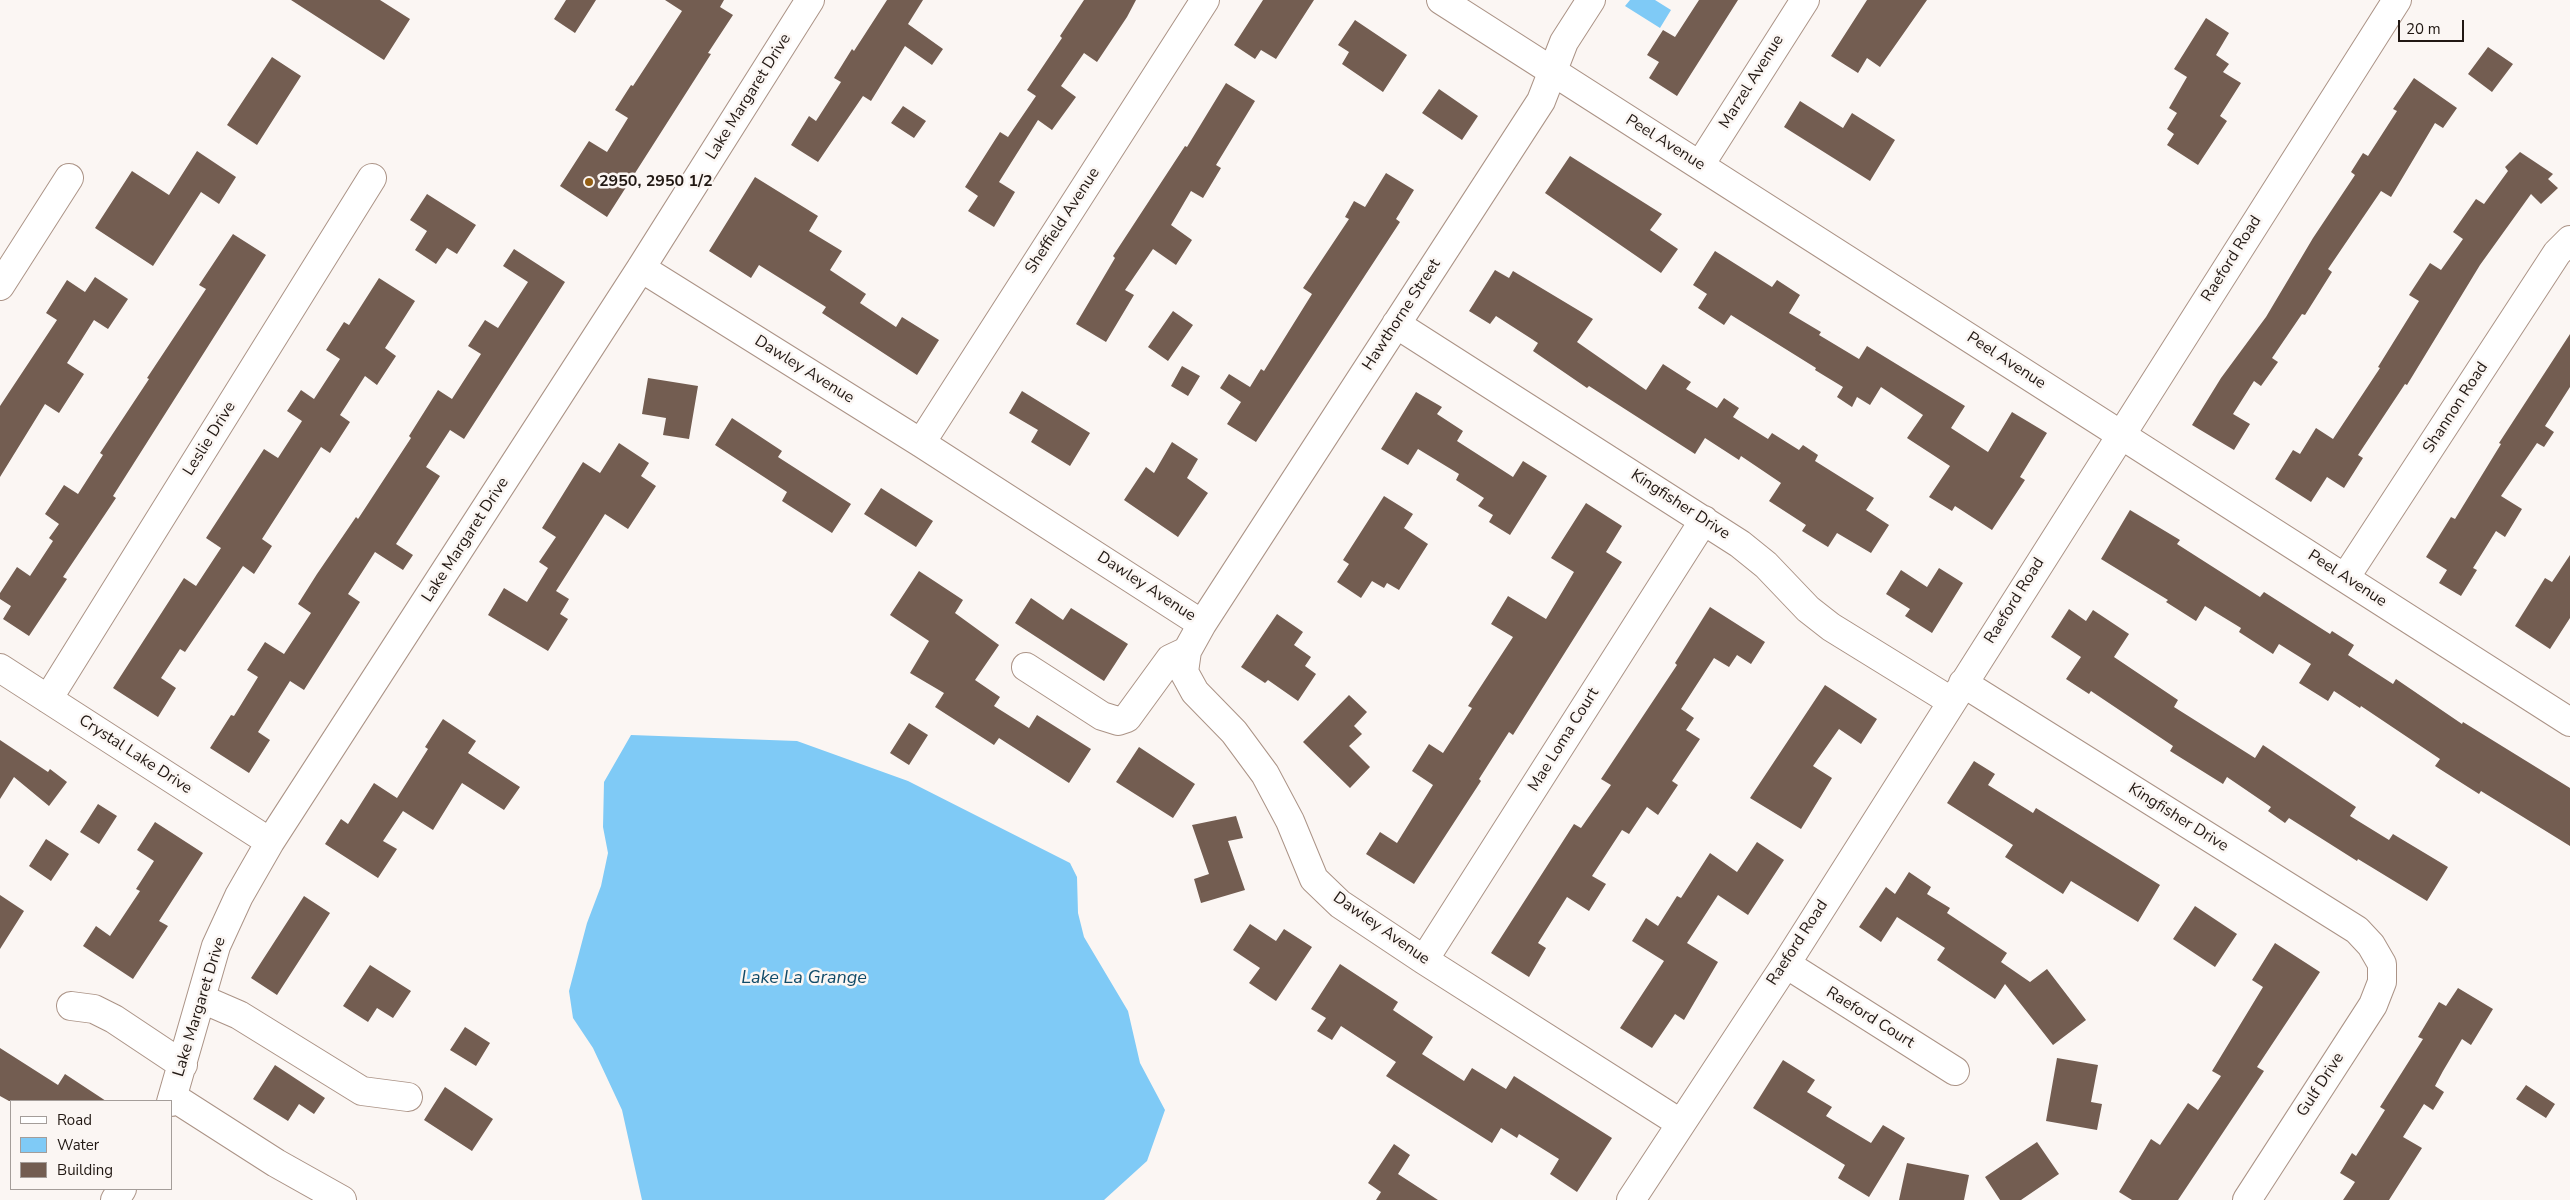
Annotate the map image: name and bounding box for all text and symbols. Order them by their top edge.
scale bar [2400,10,2466,42]
text: 20 m [2406,19,2441,39]
street label: Lake Margaret Drive [702,30,796,164]
street label: Marzel Avenue [1716,32,1788,132]
street label: Peel Avenue [1622,111,1708,175]
street label: Sheffield Avenue [1022,164,1104,278]
place label: 2950, 2950 1/2 [599,172,713,192]
marker: 2950, 2950 1/2 [583,176,595,188]
street label: Raeford Road [2198,212,2266,306]
street label: Hawthorne Street [1359,256,1445,374]
street label: Peel Avenue [1963,328,2049,394]
street label: Dawley Avenue [751,332,857,408]
street label: Shannon Road [2419,359,2493,457]
street label: Leslie Drive [180,398,240,480]
street label: Kingfisher Drive [1627,466,1733,544]
street label: Lake Margaret Drive [418,474,514,606]
street label: Peel Avenue [2304,546,2390,612]
street label: Dawley Avenue [1093,548,1199,626]
street label: Raeford Road [1981,554,2049,648]
street label: Mae Loma Court [1524,685,1604,795]
street label: Crystal Lake Drive [75,711,195,799]
street label: Kingfisher Drive [2124,780,2232,856]
street label: Dawley Avenue [1329,889,1433,969]
street label: Raeford Road [1763,897,1833,989]
street label: Lake Margaret Drive [170,935,230,1079]
water label: Lake La Grange [741,968,867,990]
street label: Raeford Court [1822,983,1918,1053]
street label: Gulf Drive [2293,1049,2349,1121]
legend [10,1100,172,1190]
text: Road [57,1110,92,1130]
text: Water [57,1135,99,1155]
text: Building [57,1160,113,1180]

